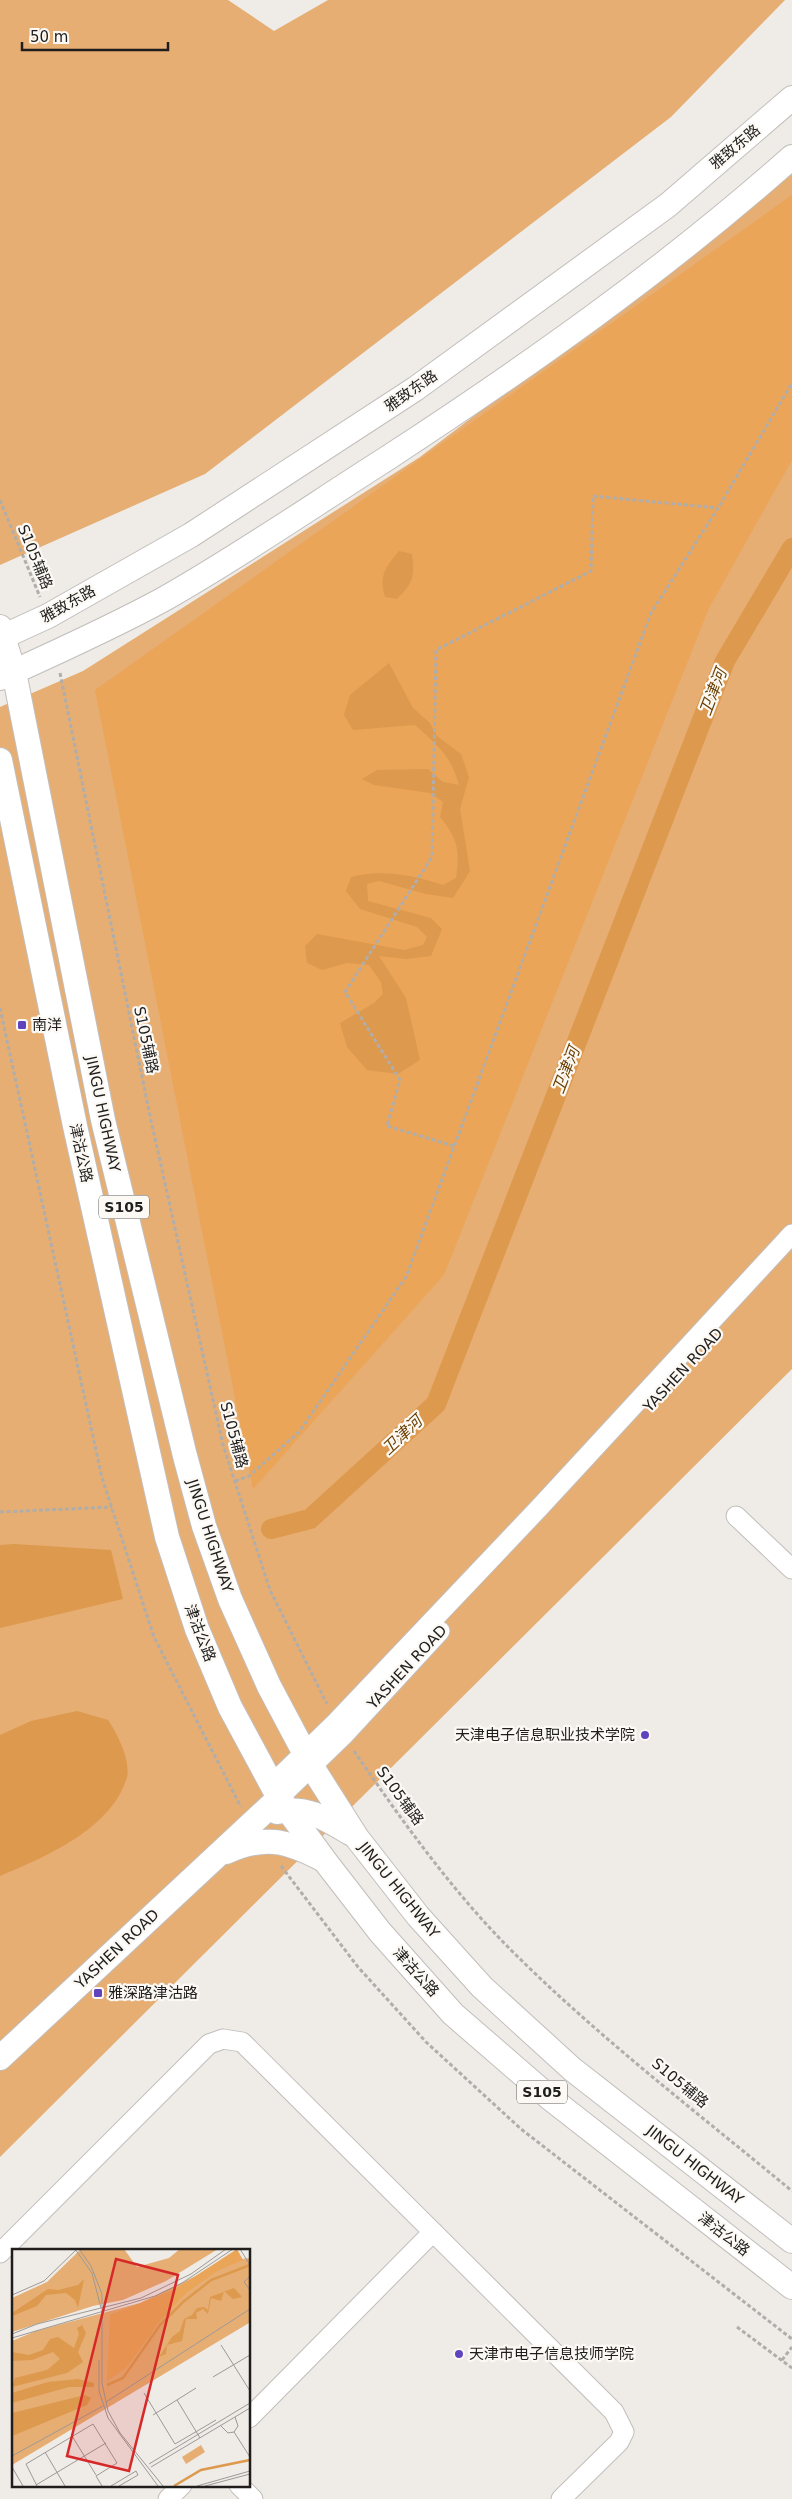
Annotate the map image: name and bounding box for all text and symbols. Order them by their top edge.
scale bar [22,20,169,52]
text: 50 m [30,28,68,46]
street label: 雅致东路 [706,121,764,173]
street label: 雅致东路 [381,366,441,416]
street label: S105辅路 [14,522,56,592]
street label: 雅致东路 [37,582,99,626]
water label: 卫津河 [696,663,732,718]
street label: S105辅路 [130,1005,162,1075]
place label: 南洋 [32,1016,62,1034]
marker: 南洋 [16,1019,28,1031]
water label: 卫津河 [549,1041,585,1096]
street label: JINGU HIGHWAY [82,1053,124,1175]
street label: 津沽公路 [66,1122,96,1184]
road number: S105 [99,1196,149,1218]
street label: YASHEN ROAD [639,1324,727,1416]
street label: S105辅路 [216,1400,252,1470]
water label: 卫津河 [378,1410,428,1458]
street label: JINGU HIGHWAY [183,1476,237,1596]
street label: 津沽公路 [181,1602,219,1664]
street label: YASHEN ROAD [363,1621,451,1713]
place label: 天津电子信息职业技术学院 [455,1726,635,1744]
marker: 天津电子信息职业技术学院 [639,1729,651,1741]
street label: S105辅路 [373,1763,427,1829]
street label: JINGU HIGHWAY [354,1838,444,1942]
street label: YASHEN ROAD [71,1905,163,1993]
street label: 津沽公路 [389,1944,443,2000]
place label: 雅深路津沽路 [108,1984,198,2002]
marker: 雅深路津沽路 [92,1987,104,1999]
street label: S105辅路 [648,2054,712,2112]
road number: S105 [517,2080,567,2104]
street label: JINGU HIGHWAY [642,2121,748,2209]
street label: 津沽公路 [695,2208,753,2260]
inset map [12,2249,250,2486]
place label: 天津市电子信息技师学院 [469,2345,634,2363]
marker: 天津市电子信息技师学院 [453,2348,465,2360]

